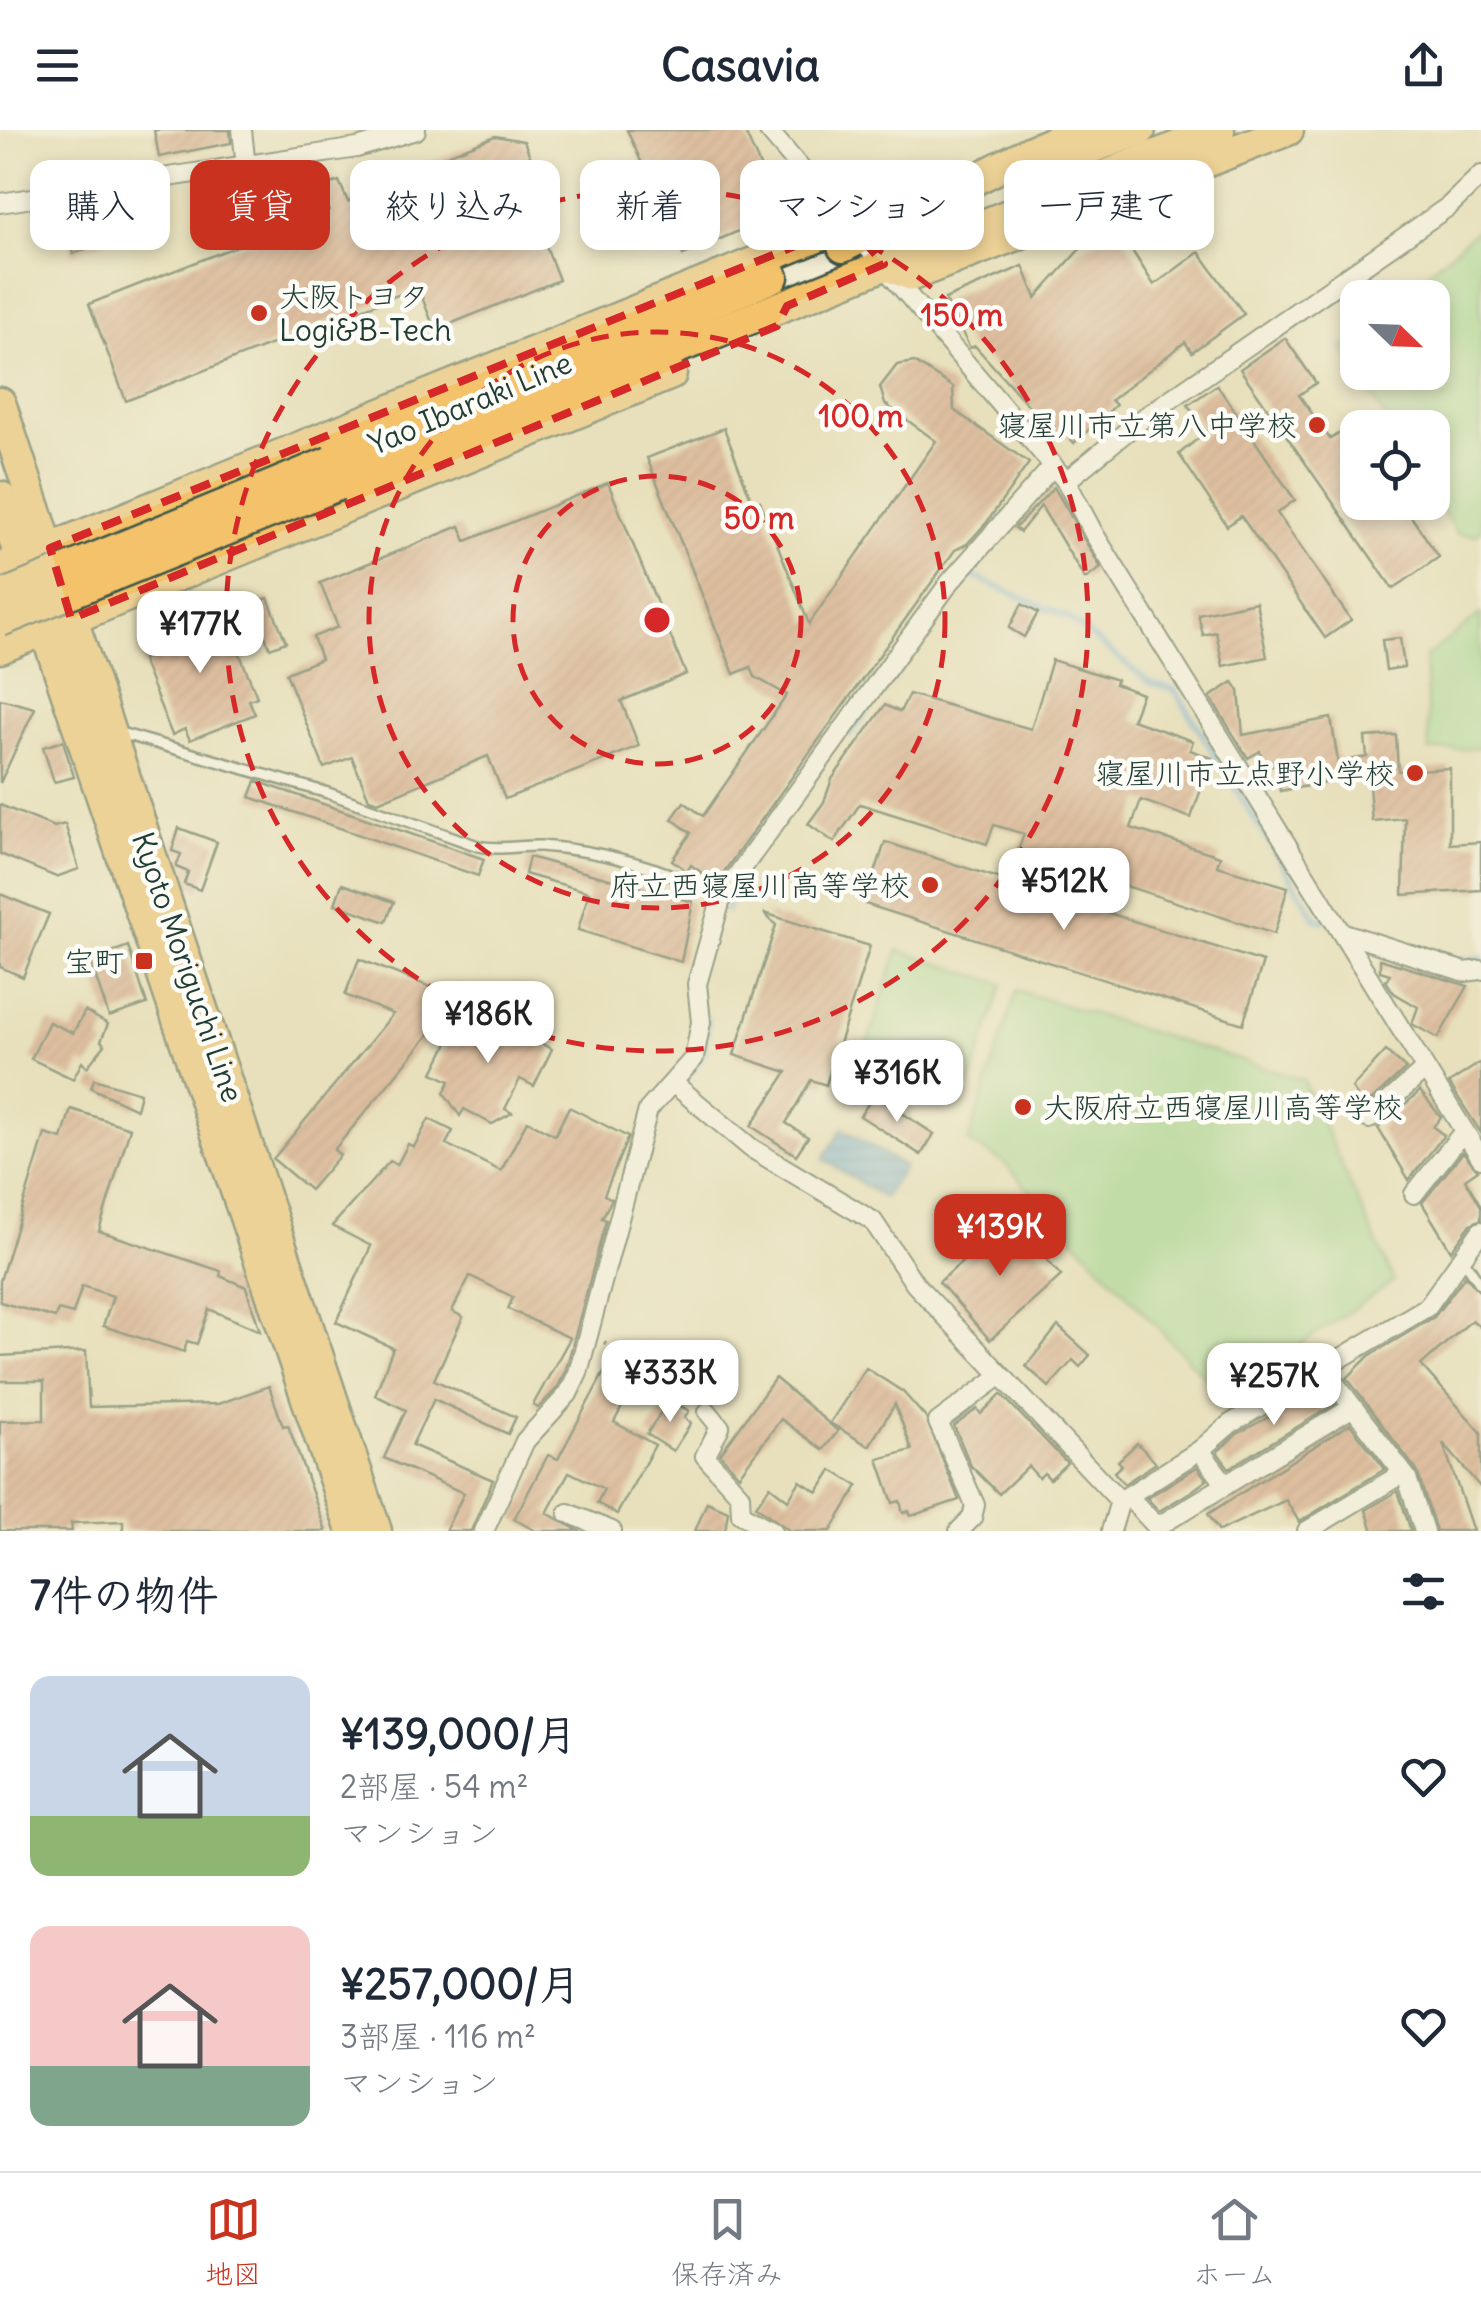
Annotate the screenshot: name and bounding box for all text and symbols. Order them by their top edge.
text: Casavia [661,37,820,93]
icon: menu [30,38,85,93]
icon: share [1396,38,1451,93]
chip: 購入 [30,160,170,250]
chip: 賃貸 [190,160,330,250]
chip: 絞り込み [350,160,560,250]
chip: 新着 [580,160,720,250]
chip: マンション [740,160,984,250]
chip: 一戸建て [1004,160,1214,250]
place label: 大阪トヨタ Logi&B-Tech [279,277,452,349]
north arrow [1340,280,1450,390]
map controls [1340,280,1450,520]
text: 150 m [921,296,1003,334]
marker: 大阪トヨタ Logi&B-Tech [248,302,270,324]
street label: Yao Ibaraki Line [363,343,577,463]
text: 100 m [819,397,903,435]
place label: 寝屋川市立第八中学校 [997,406,1297,444]
button: locate [1340,410,1450,520]
marker: 寝屋川市立第八中学校 [1306,414,1328,436]
text: 50 m [724,499,794,537]
pin: ¥177K [130,591,270,676]
centre of rings [639,602,675,638]
text: ¥177K [159,603,241,644]
place label: 寝屋川市立点野小学校 [1095,754,1395,792]
marker: 寝屋川市立点野小学校 [1404,762,1426,784]
street label: Kyoto Moriguchi Line [124,827,252,1107]
pin: ¥512K [994,848,1134,933]
text: ¥512K [1020,860,1108,901]
place label: 府立西寝屋川高等学校 [610,866,910,904]
marker: 府立西寝屋川高等学校 [919,874,941,896]
place label: 宝町 [64,942,124,980]
marker: 宝町 [133,950,155,972]
pin: ¥186K [418,981,558,1066]
text: ¥186K [444,993,532,1034]
pin: ¥316K [827,1040,967,1125]
text: ¥316K [853,1052,941,1093]
place label: 大阪府立西寝屋川高等学校 [1043,1088,1403,1126]
marker: 大阪府立西寝屋川高等学校 [1012,1096,1034,1118]
pin: ¥139K [930,1194,1070,1279]
text: ¥139K [956,1206,1044,1247]
pin: ¥333K [600,1340,740,1425]
pin: ¥257K [1204,1343,1344,1428]
text: ¥333K [623,1352,717,1393]
text: ¥257K [1229,1355,1319,1396]
icon: filters [1396,1564,1451,1619]
text: 7件の物件 [30,1569,219,1621]
text: ¥139,000/月 [340,1708,577,1760]
icon: home [110,1716,230,1836]
icon: heart [1396,1749,1451,1804]
text: 2部屋 · 54 m² [340,1766,528,1807]
text: マンション [340,1812,499,1853]
text: ¥257,000/月 [340,1958,581,2010]
icon: home [110,1966,230,2086]
icon: heart [1396,1999,1451,2054]
text: 3部屋 · 116 m² [340,2016,536,2057]
text: マンション [340,2062,499,2103]
tab: 地図 [205,2192,261,2292]
tab: 保存済み [671,2192,783,2292]
tab: ホーム [1193,2192,1276,2292]

